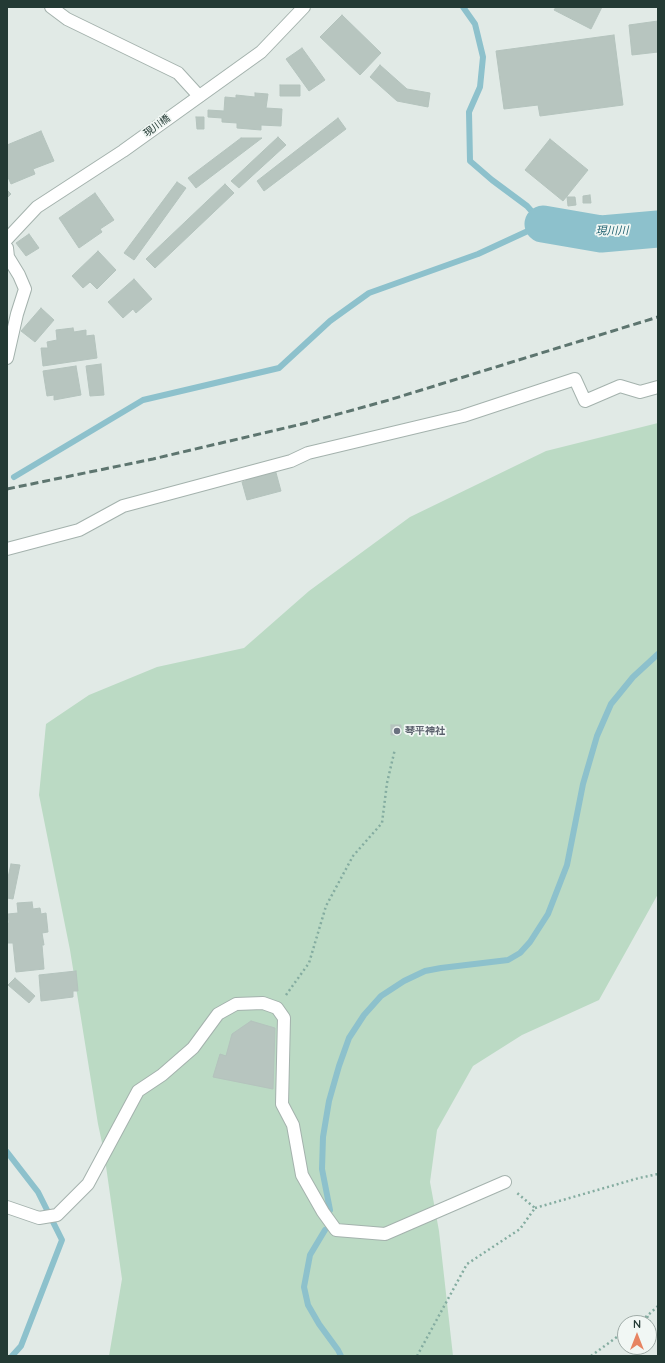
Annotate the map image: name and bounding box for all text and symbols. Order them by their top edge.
street label: 現川橋 [141,112,173,140]
water label: 現川川 [595,224,629,238]
place label: 琴平神社 [405,725,445,737]
marker: 琴平神社 [392,726,402,736]
north arrow [617,1315,657,1355]
text: N [633,1317,641,1331]

